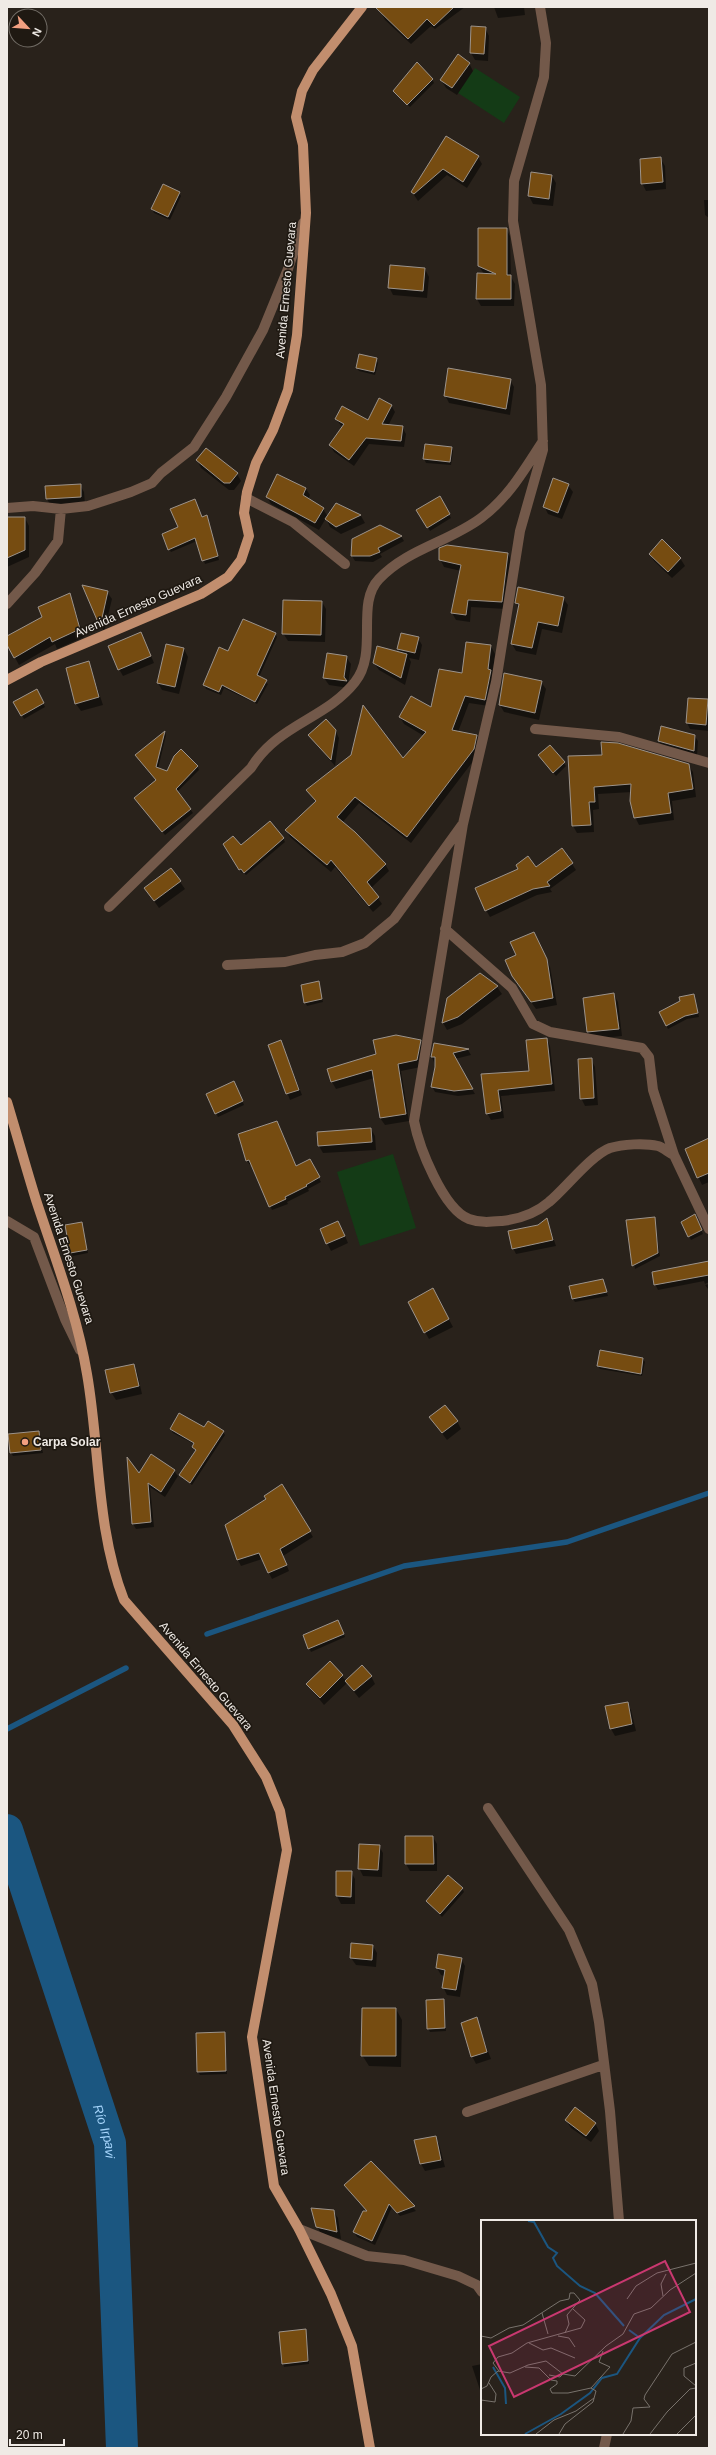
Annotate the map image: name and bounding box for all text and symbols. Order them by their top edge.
north arrow [8,8,48,48]
text: N [30,26,44,39]
street label: Avenida Ernesto Guevara [273,221,299,359]
street label: Avenida Ernesto Guevara [72,572,204,640]
street label: Avenida Ernesto Guevara [41,1191,97,1326]
place label: Carpa Solar [33,1435,101,1449]
marker: Carpa Solar [20,1437,30,1447]
street label: Avenida Ernesto Guevara [157,1619,256,1733]
street label: Avenida Ernesto Guevara [260,2038,293,2176]
water label: Río Irpavi [90,2102,118,2160]
inset map [481,2220,696,2435]
scale bar [10,2421,64,2447]
text: 20 m [16,2428,43,2442]

